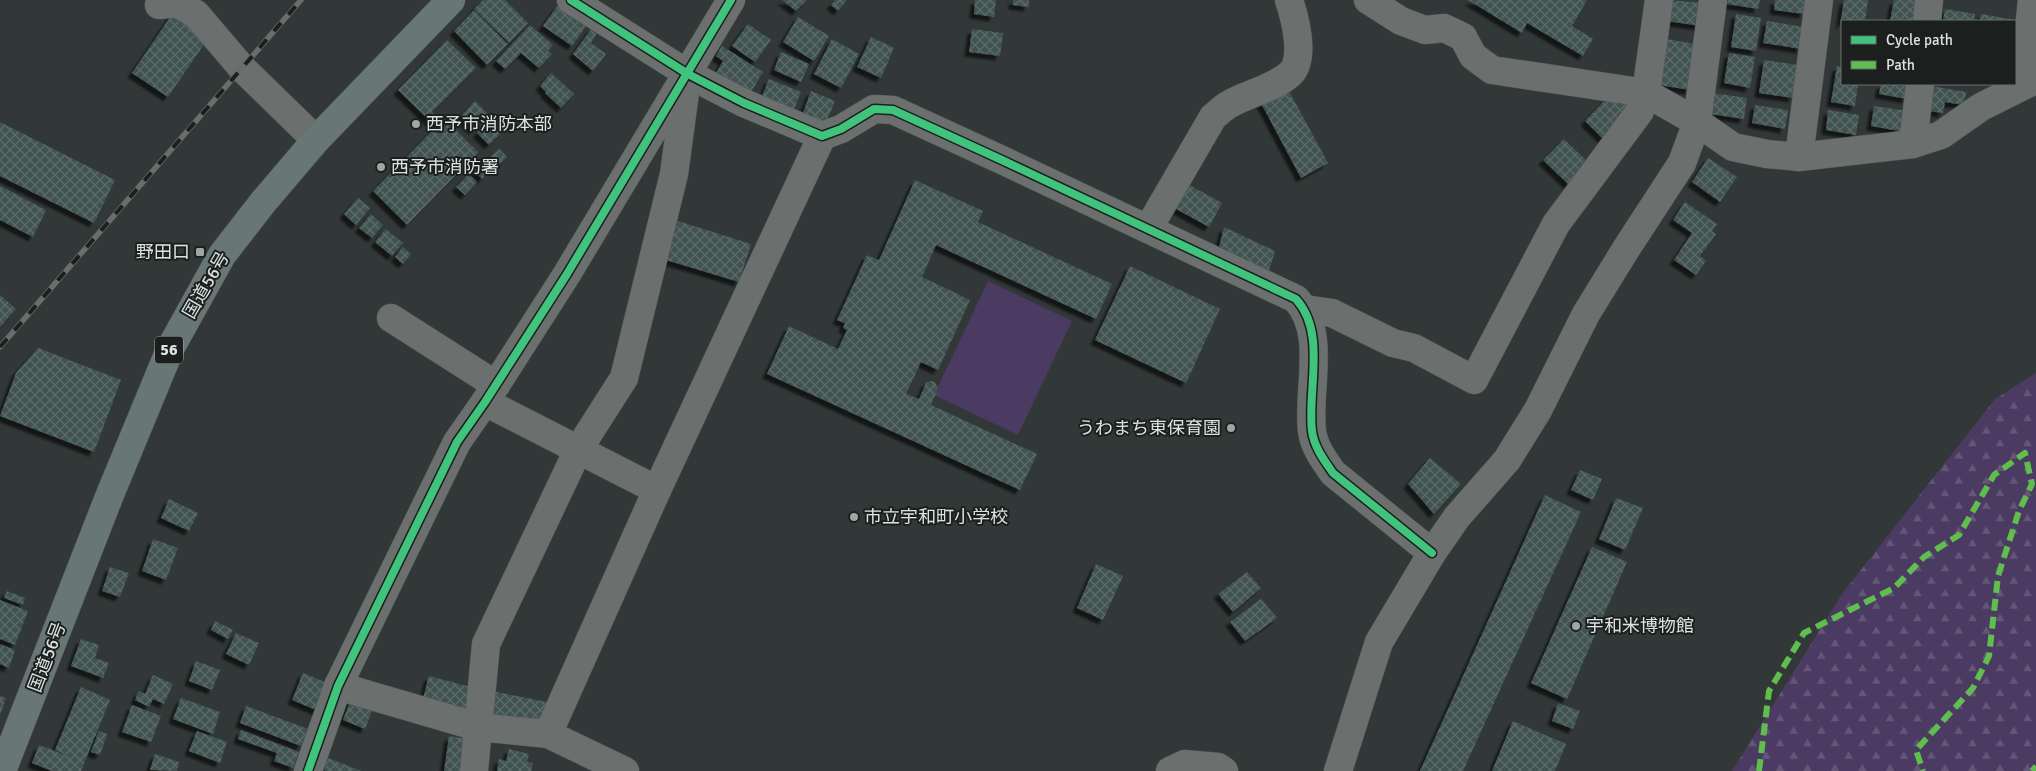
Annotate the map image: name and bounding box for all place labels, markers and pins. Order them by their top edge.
place label: 西予市消防本部 [426,113,552,135]
marker: 西予市消防本部 [410,118,422,130]
place label: 西予市消防署 [391,156,499,178]
marker: 西予市消防署 [375,161,387,173]
place label: 野田口 [136,241,190,263]
marker: 野田口 [194,246,206,258]
place label: うわまち東保育園 [1077,417,1221,439]
marker: うわまち東保育園 [1225,422,1237,434]
place label: 市立宇和町小学校 [864,506,1008,528]
marker: 市立宇和町小学校 [848,511,860,523]
place label: 宇和米博物館 [1586,615,1694,637]
marker: 宇和米博物館 [1570,620,1582,632]

